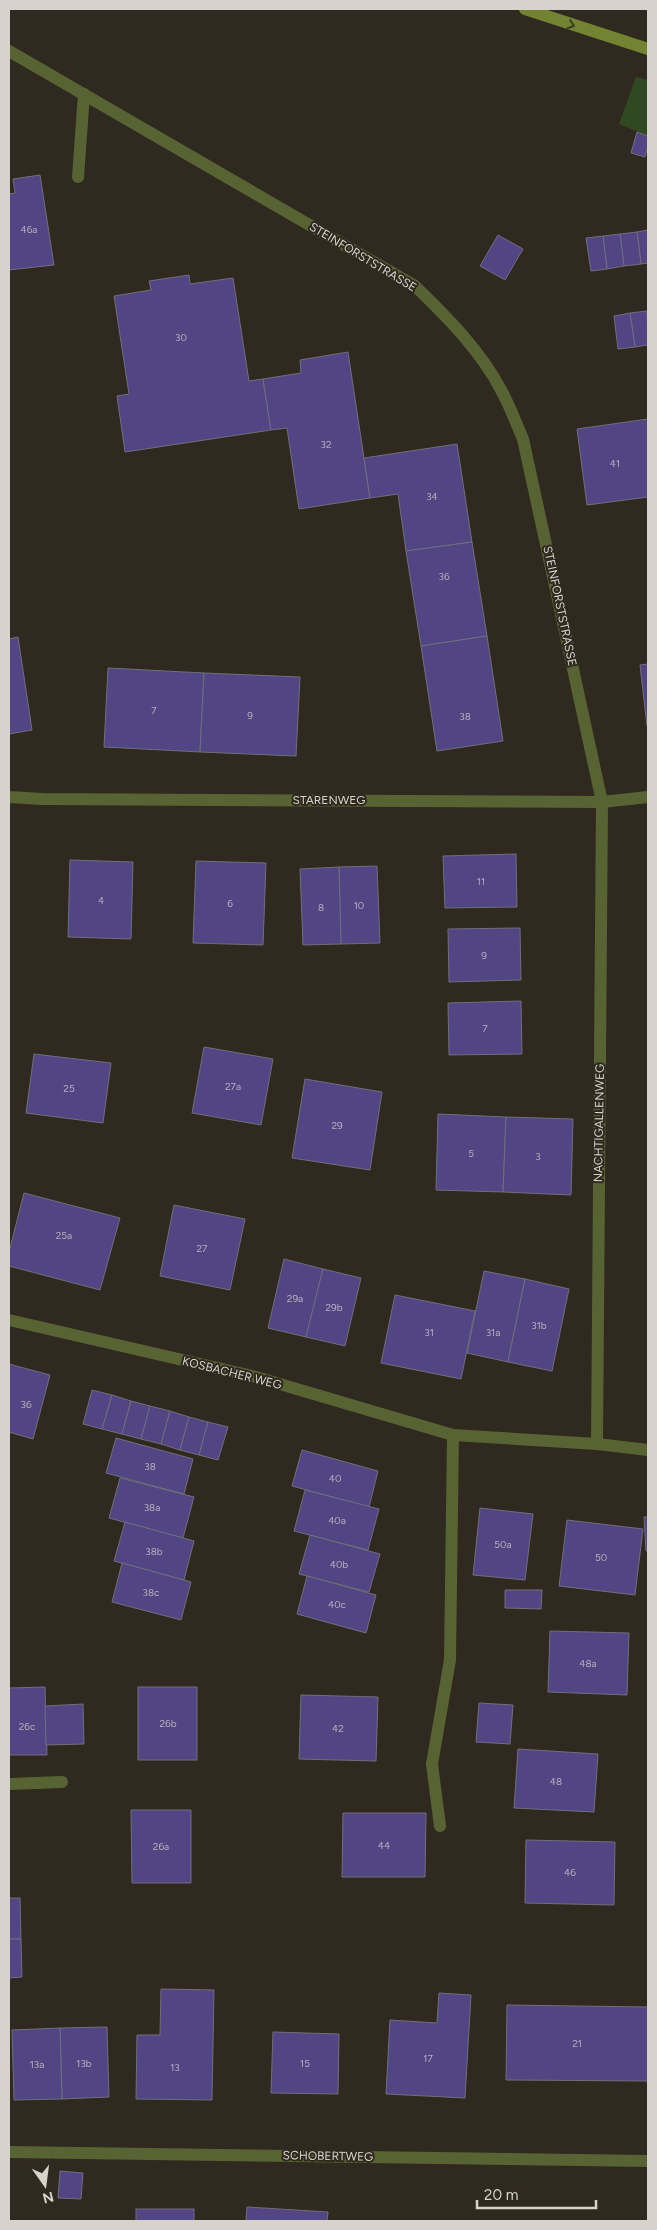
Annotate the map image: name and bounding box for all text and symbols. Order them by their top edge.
one-way arrow [566,19,574,29]
street label: STEINFORSTSTRASSE [307,219,419,295]
house number: 46a [21,223,37,236]
house number: 30 [175,331,187,344]
house number: 32 [320,438,332,451]
house number: 41 [610,457,620,470]
house number: 34 [426,490,438,503]
street label: STEINFORSTSTRASSE [540,545,580,667]
house number: 36 [438,570,450,583]
house number: 7 [151,704,157,717]
house number: 9 [247,709,253,722]
house number: 38 [459,710,471,723]
street label: STARENWEG [293,793,365,807]
house number: 11 [477,875,485,888]
house number: 4 [98,894,104,907]
house number: 6 [227,897,233,910]
house number: 10 [354,899,364,912]
house number: 8 [318,901,324,914]
house number: 9 [481,949,487,962]
house number: 7 [482,1022,488,1035]
street label: NACHTIGALLENWEG [591,1064,607,1182]
house number: 27a [225,1080,241,1093]
house number: 25 [63,1082,75,1095]
house number: 29 [331,1119,343,1132]
house number: 5 [468,1147,474,1160]
house number: 3 [535,1150,541,1163]
house number: 25a [56,1229,72,1242]
house number: 27 [197,1242,208,1255]
house number: 29a [287,1292,303,1305]
house number: 29b [325,1301,343,1314]
house number: 31b [531,1319,547,1332]
house number: 31 [424,1326,434,1339]
house number: 31a [486,1326,500,1339]
street label: KOSBACHER WEG [181,1354,283,1392]
house number: 36 [20,1398,32,1411]
house number: 38 [144,1460,156,1473]
house number: 40 [329,1472,341,1485]
house number: 38a [144,1501,160,1514]
house number: 40a [328,1514,346,1527]
house number: 50a [494,1538,512,1551]
house number: 38b [145,1545,163,1558]
house number: 50 [595,1551,607,1564]
house number: 40b [330,1558,348,1571]
house number: 38c [143,1586,160,1599]
house number: 40c [328,1598,347,1611]
house number: 48a [579,1657,597,1670]
house number: 26b [159,1717,177,1730]
house number: 26c [19,1720,36,1733]
house number: 42 [332,1722,344,1735]
house number: 48 [550,1775,562,1788]
house number: 44 [378,1839,390,1852]
house number: 26a [153,1840,169,1853]
house number: 46 [564,1866,576,1879]
house number: 21 [572,2037,582,2050]
house number: 17 [423,2052,433,2065]
house number: 13b [76,2057,92,2070]
house number: 15 [300,2057,310,2070]
house number: 13a [30,2058,44,2071]
house number: 13 [170,2061,180,2074]
street label: SCHOBERTWEG [283,2148,373,2164]
north arrow [20,2160,70,2210]
scale bar [477,2178,596,2210]
text: 20 m [484,2186,518,2204]
text: N [41,2188,55,2207]

